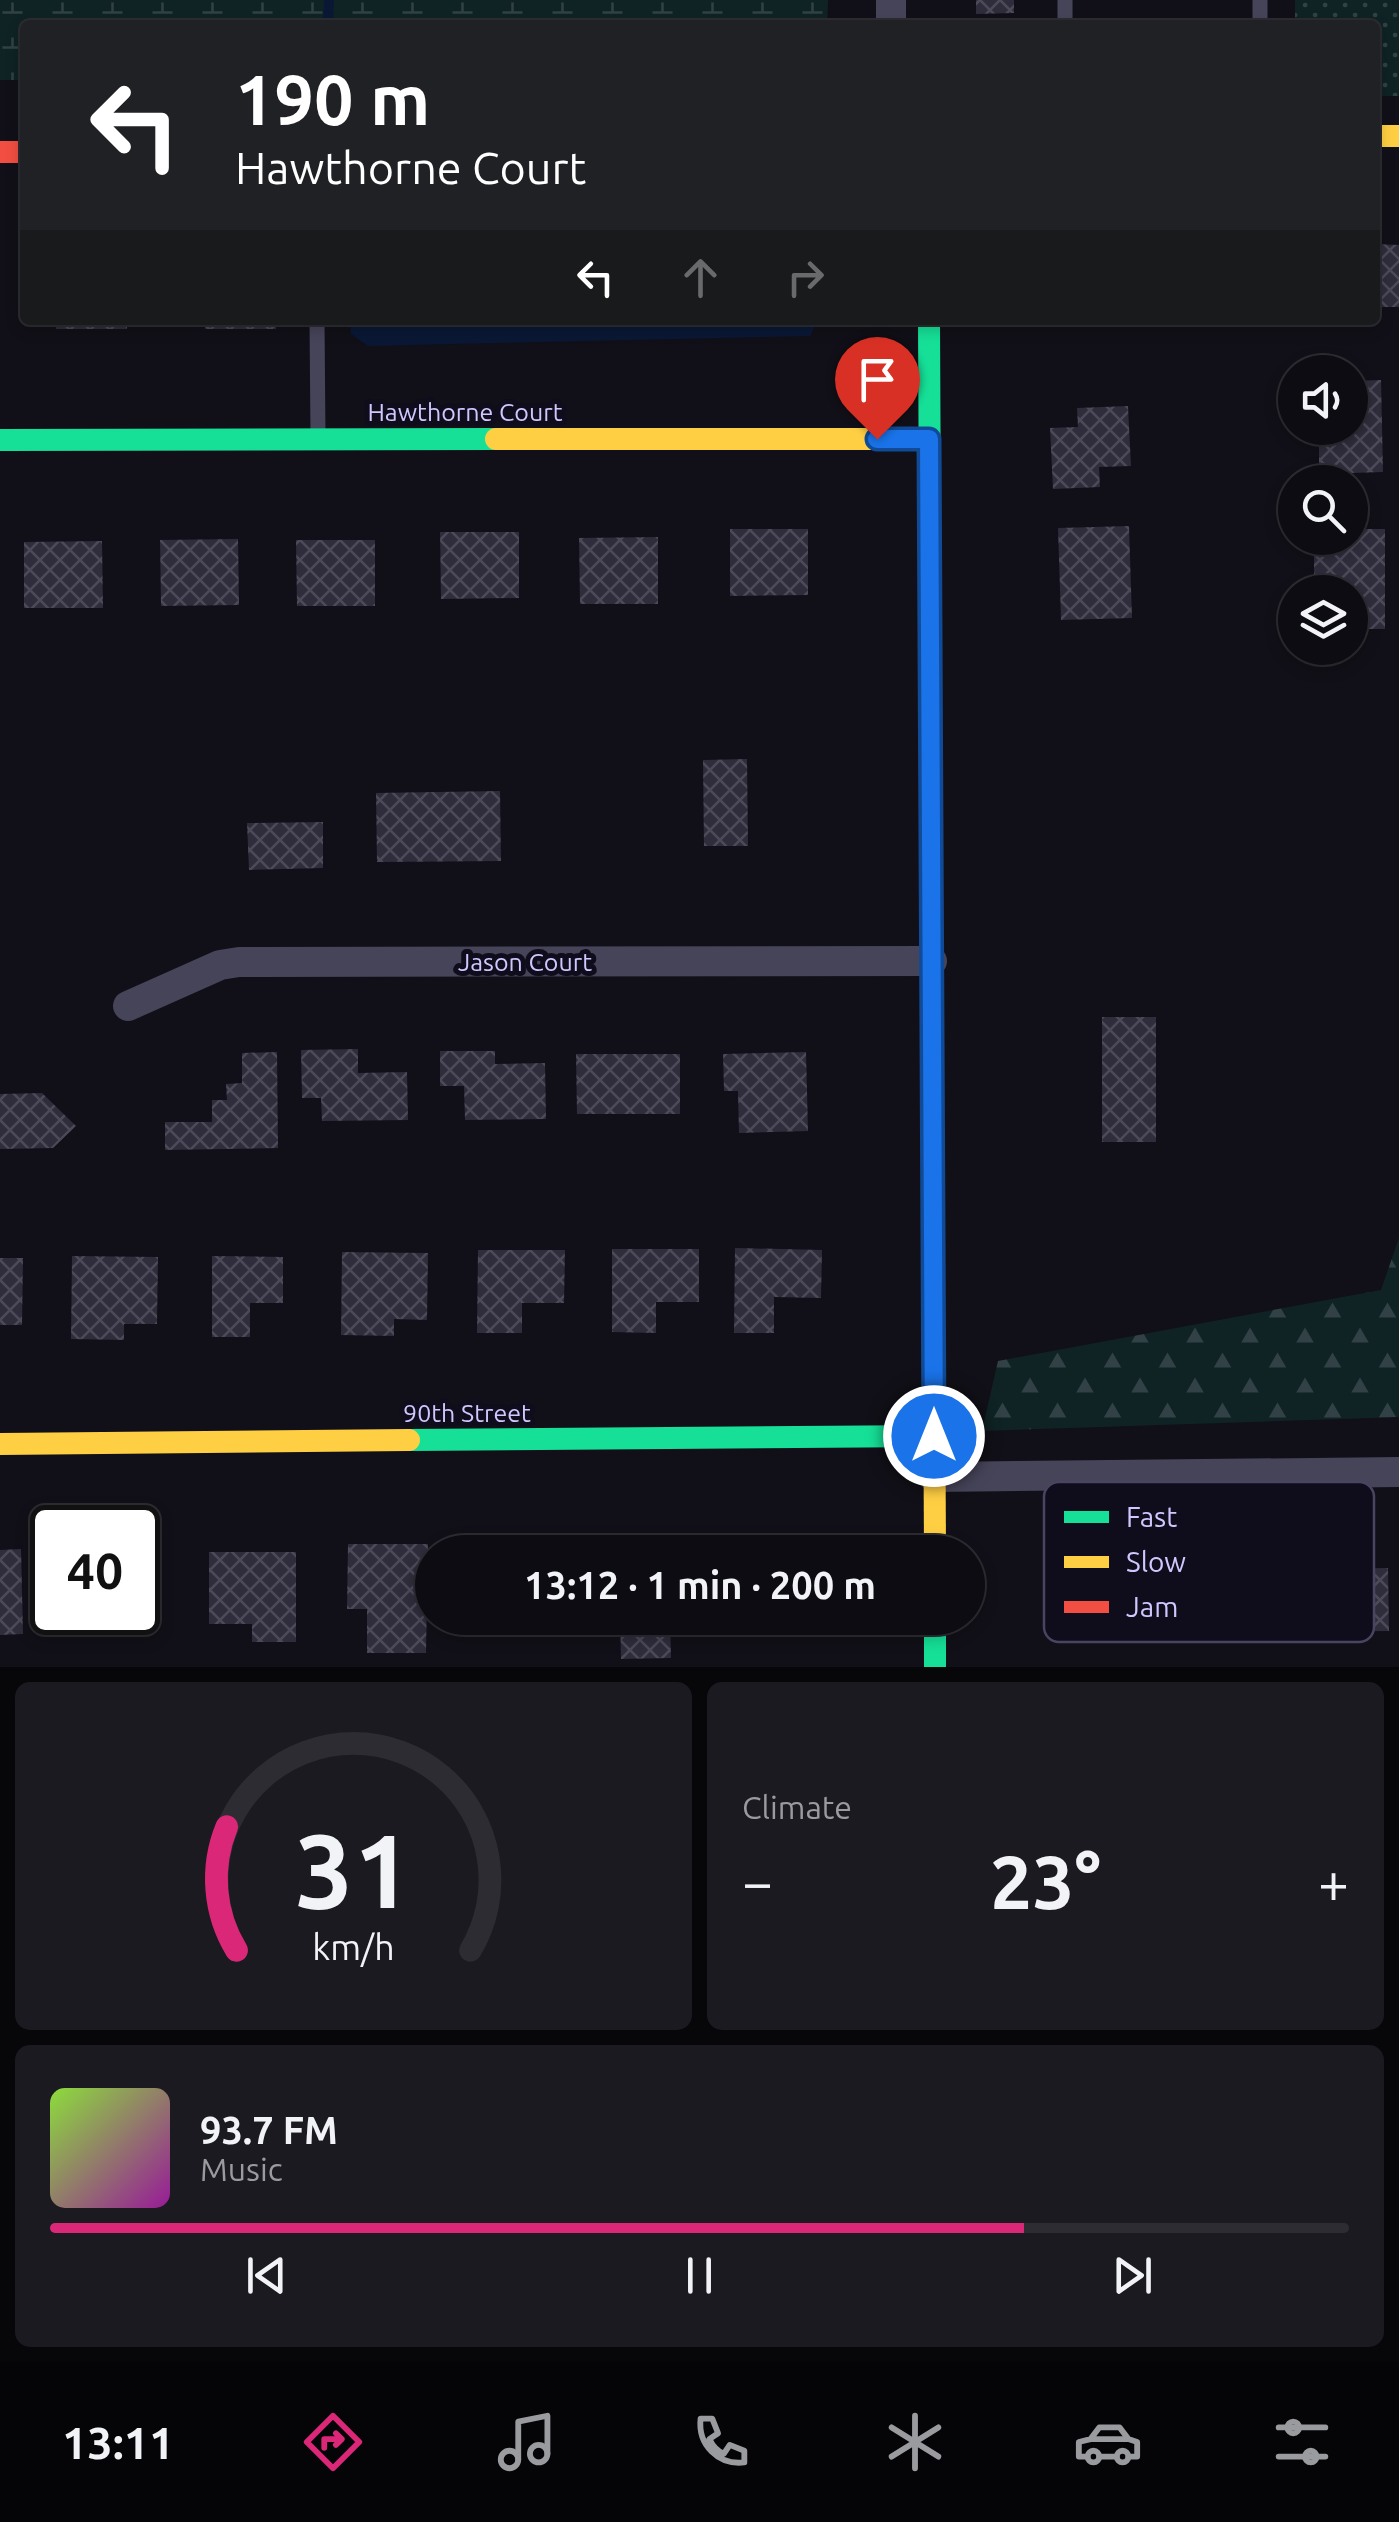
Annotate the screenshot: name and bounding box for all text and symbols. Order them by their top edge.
icon: left [70,60,200,190]
text: 190 m [235,60,430,138]
text: Hawthorne Court [235,142,586,193]
icon: left [568,250,623,305]
icon: ahead [673,250,728,305]
icon: right [778,250,833,305]
pin [835,337,920,440]
icon: arrive [850,352,905,407]
map controls [1278,355,1368,665]
button: sound [1278,355,1368,445]
street label: Hawthorne Court [367,398,563,426]
button: search [1278,465,1368,555]
button: layers [1278,575,1368,665]
street label: Jason Court [458,948,592,976]
position arrow [882,1384,986,1488]
street label: 90th Street [403,1399,531,1427]
legend [1044,1482,1374,1642]
text: Fast [1126,1501,1177,1532]
speed limit sign: 40 [30,1505,160,1635]
text: Slow [1126,1546,1186,1577]
text: 13:12 · 1 min · 200 m [524,1564,876,1606]
text: Jam [1126,1591,1178,1622]
text: Climate [742,1789,852,1825]
text: 31 [295,1811,412,1928]
text: 23° [990,1839,1101,1923]
text: − [742,1851,773,1912]
text: + [1318,1851,1349,1912]
text: km/h [312,1927,395,1967]
text: 93.7 FM [200,2109,338,2151]
text: Music [200,2151,283,2187]
icon: previous [239,2248,294,2303]
icon: pause [672,2248,727,2303]
icon: next [1105,2248,1160,2303]
icon: directions [298,2407,368,2477]
icon: music [492,2407,562,2477]
icon: phone [686,2407,756,2477]
icon: climate [880,2407,950,2477]
icon: car [1073,2407,1143,2477]
icon: filters [1267,2407,1337,2477]
text: 13:11 [62,2417,174,2468]

